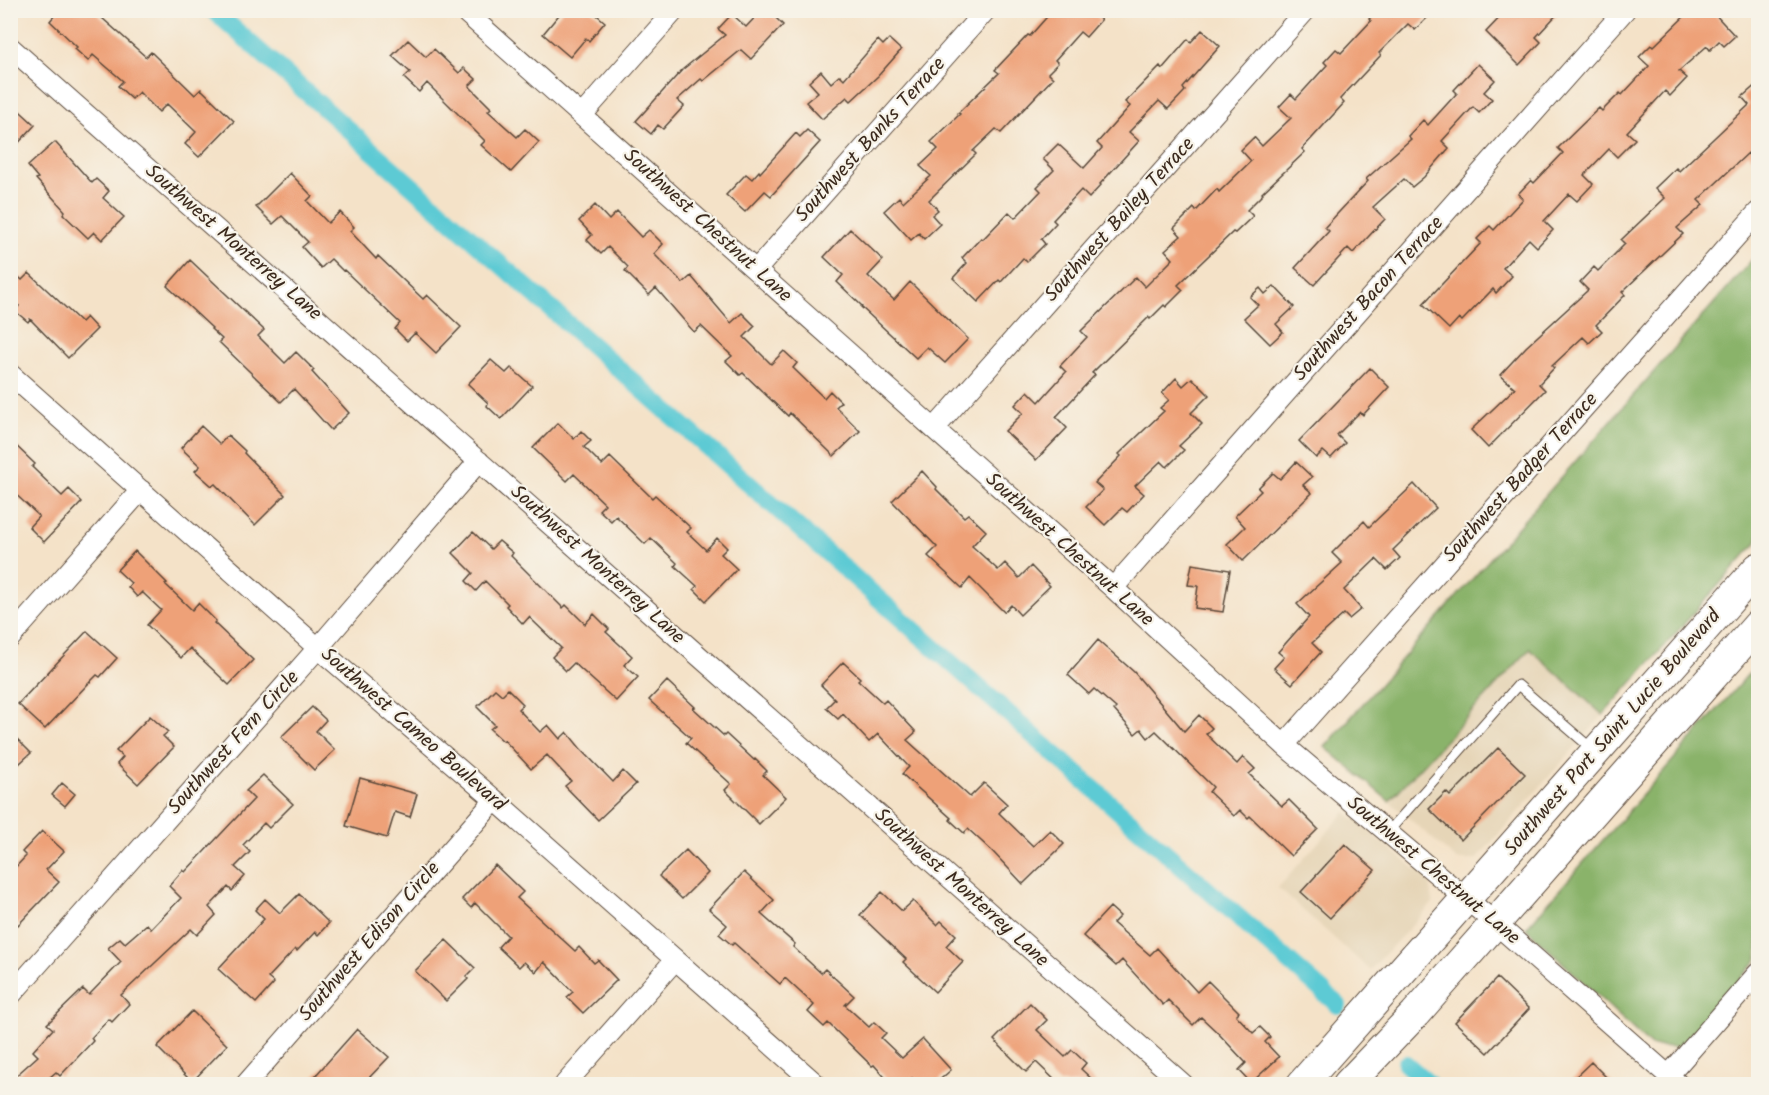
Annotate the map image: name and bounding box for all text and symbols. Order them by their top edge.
street label: Southwest Banks Terrace [788,50,954,230]
street label: Southwest Bailey Terrace [1037,130,1203,310]
street label: Southwest Chestnut Lane [615,141,799,311]
street label: Southwest Monterrey Lane [137,157,329,329]
street label: Southwest Bacon Terrace [1286,209,1452,389]
street label: Southwest Badger Terrace [1436,386,1606,570]
street label: Southwest Chestnut Lane [977,465,1161,635]
street label: Southwest Monterrey Lane [502,477,692,653]
street label: Southwest Port Saint Lucie Boulevard [1496,601,1730,864]
street label: Southwest Cameo Boulevard [313,640,514,821]
street label: Southwest Fern Circle [160,663,308,823]
street label: Southwest Chestnut Lane [1339,789,1527,953]
street label: Southwest Monterrey Lane [866,800,1056,976]
street label: Southwest Edison Circle [291,855,449,1029]

